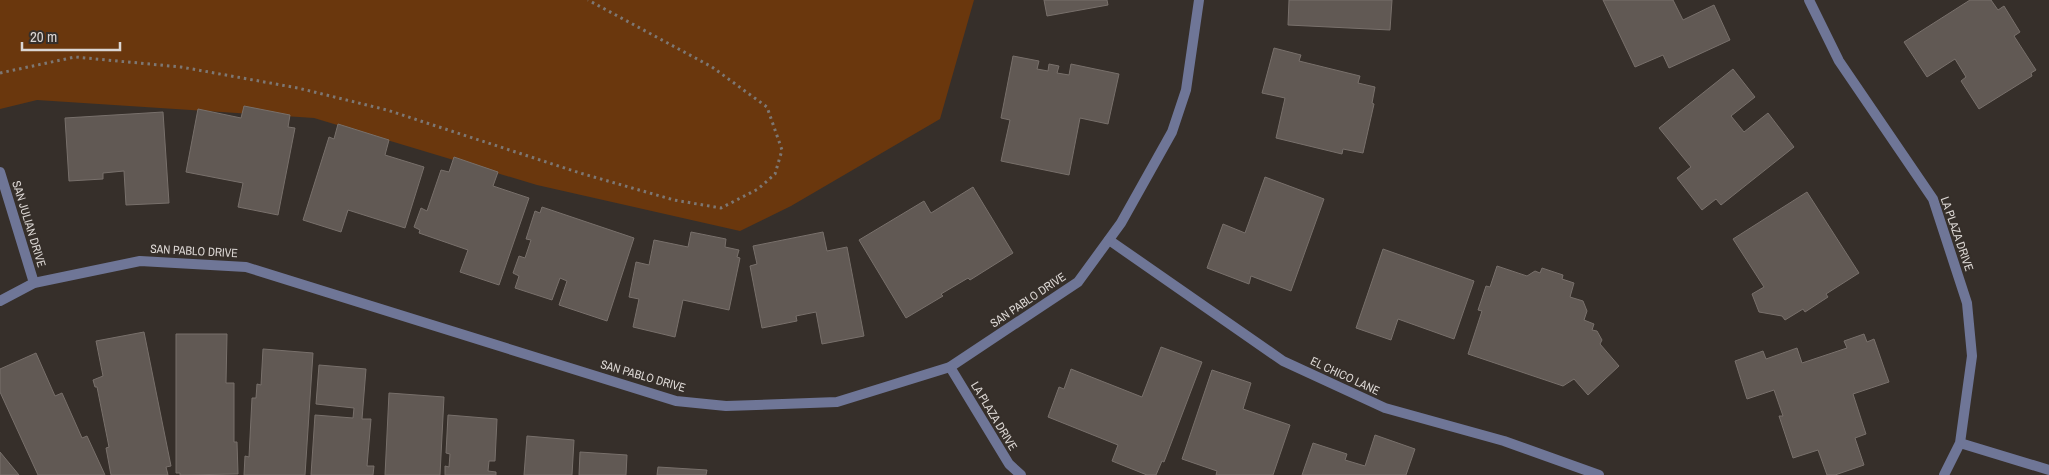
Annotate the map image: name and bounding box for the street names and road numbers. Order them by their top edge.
street label: SAN JULIAN DRIVE [8,179,50,269]
street label: LA PLAZA DRIVE [1937,195,1977,273]
street label: SAN PABLO DRIVE [150,241,238,261]
street label: SAN PABLO DRIVE [987,269,1069,331]
street label: EL CHICO LANE [1308,353,1382,399]
street label: SAN PABLO DRIVE [599,356,687,396]
street label: LA PLAZA DRIVE [967,379,1021,453]

